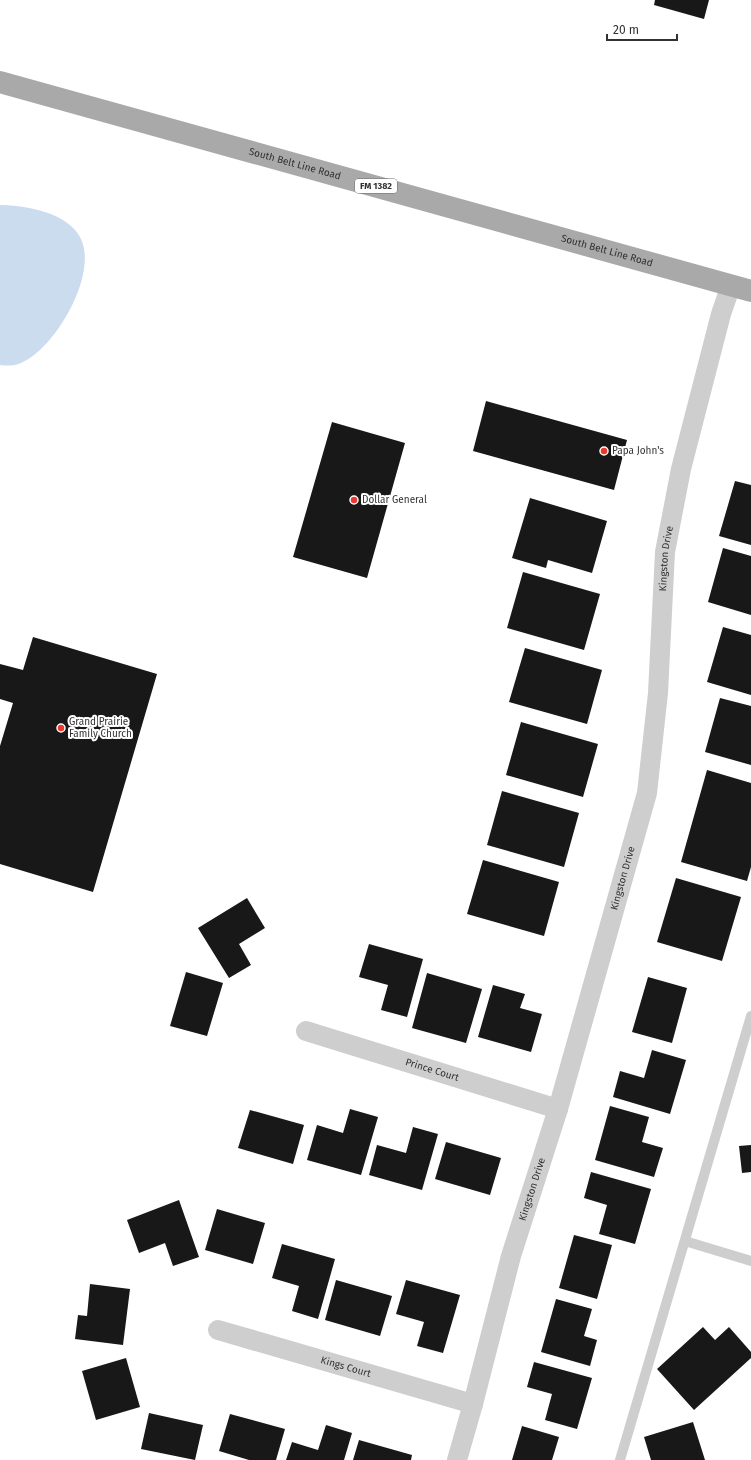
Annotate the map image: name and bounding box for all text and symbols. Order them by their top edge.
scale bar [607,16,677,42]
text: 20 m [613,23,639,37]
street label: South Belt Line Road [247,146,342,183]
road number: FM 1382 [355,179,397,193]
street label: South Belt Line Road [560,232,654,269]
place label: Papa John's [612,445,664,457]
marker: Papa John's [599,446,609,456]
place label: Dollar General [362,494,427,506]
marker: Dollar General [349,495,359,505]
street label: Kingston Drive [657,525,676,592]
place label: Grand Prairie Family Church [69,716,132,740]
marker: Grand Prairie Family Church [56,723,66,733]
street label: Kingston Drive [608,845,638,912]
street label: Prince Court [404,1056,461,1084]
street label: Kingston Drive [517,1156,548,1223]
street label: Kings Court [319,1354,373,1380]

